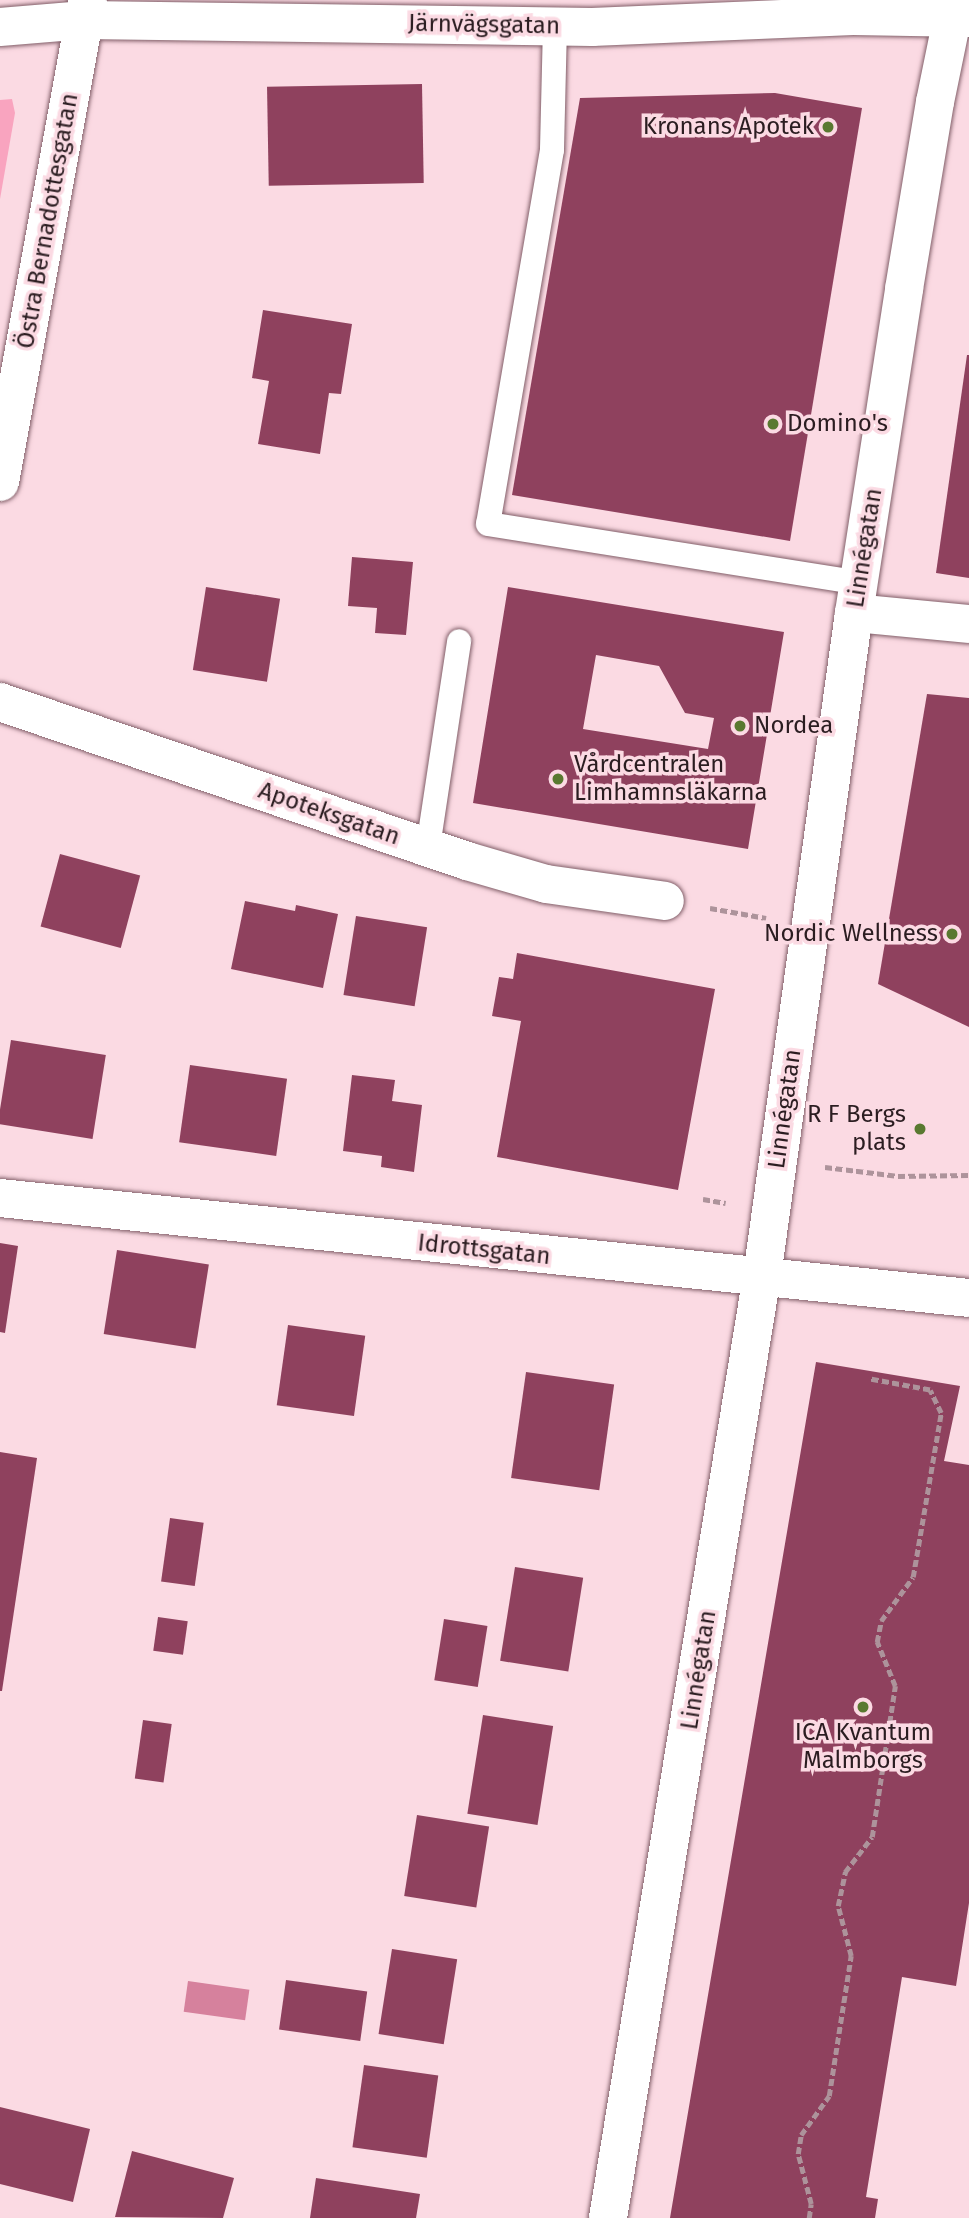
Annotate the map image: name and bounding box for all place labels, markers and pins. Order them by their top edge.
place label: Kronans Apotek [643,113,814,141]
marker: Kronans Apotek [820,119,836,135]
place label: Domino's [787,410,888,438]
marker: Domino's [765,416,781,432]
place label: Nordea [754,712,833,740]
marker: Nordea [732,718,748,734]
place label: Vårdcentralen Limhamnsläkarna [574,751,768,807]
marker: Vårdcentralen Limhamnsläkarna [548,769,568,789]
place label: Nordic Wellness [764,920,938,948]
marker: Nordic Wellness [944,926,960,942]
place label: R F Bergs plats [807,1101,906,1157]
marker: R F Bergs plats [912,1121,928,1137]
marker: ICA Kvantum Malmborgs [855,1699,871,1715]
place label: ICA Kvantum Malmborgs [795,1719,931,1775]

